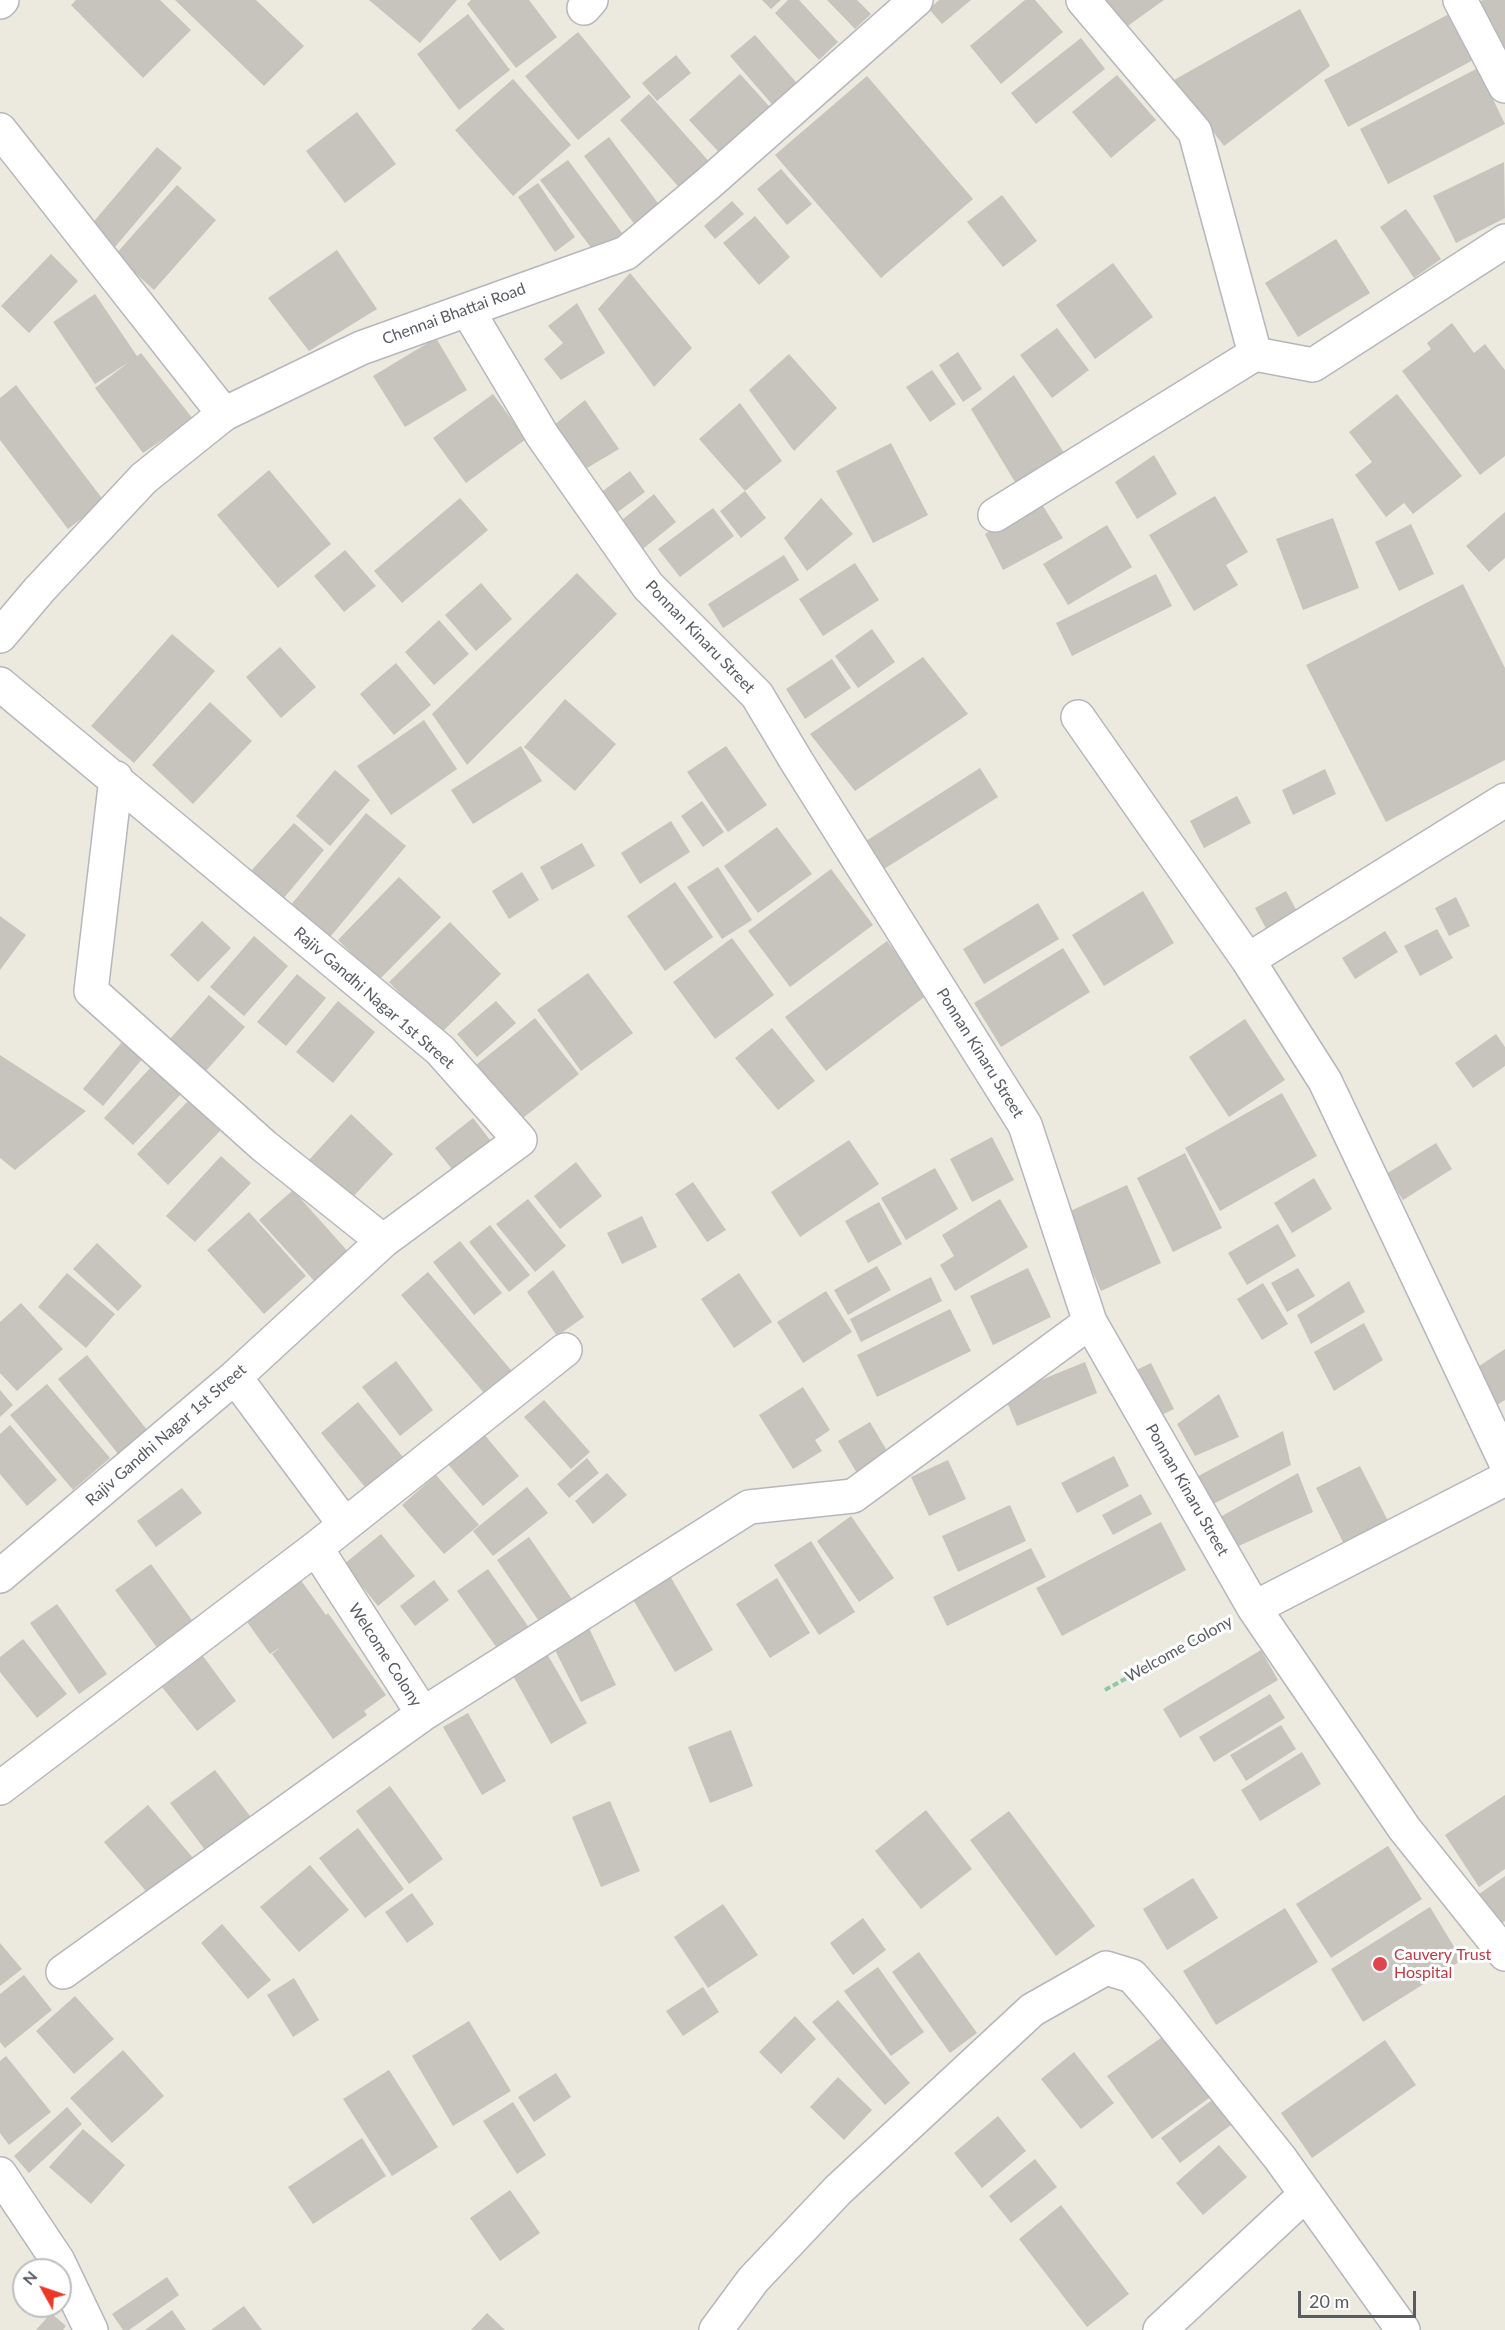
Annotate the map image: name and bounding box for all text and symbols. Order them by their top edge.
street label: Chennai Bhattai Road [380,279,528,349]
street label: Ponnan Kinaru Street [641,577,759,697]
street label: Rajiv Gandhi Nagar 1st Street [290,923,458,1073]
street label: Ponnan Kinaru Street [932,985,1028,1121]
street label: Rajiv Gandhi Nagar 1st Street [82,1360,250,1510]
street label: Ponnan Kinaru Street [1141,1421,1233,1559]
street label: Welcome Colony [344,1600,426,1710]
street label: Welcome Colony [1122,1612,1236,1686]
place label: Cauvery Trust Hospital [1394,1945,1491,1983]
marker: Cauvery Trust Hospital [1371,1955,1389,1973]
north arrow [12,2258,72,2318]
text: N [18,2267,41,2288]
scale bar [1301,2279,1420,2317]
text: 20 m [1309,2290,1349,2312]

